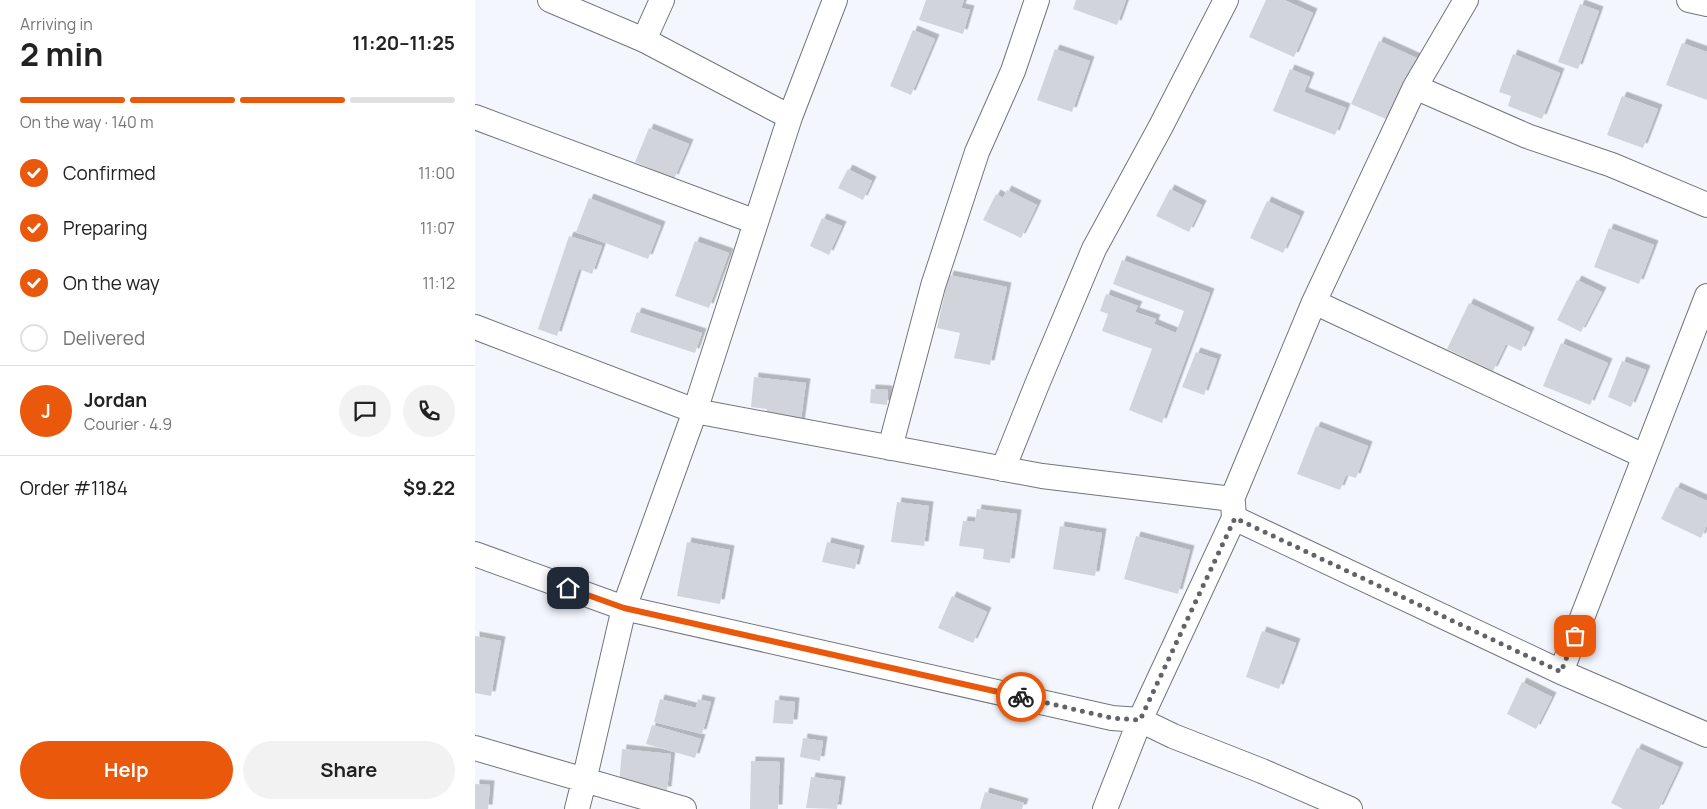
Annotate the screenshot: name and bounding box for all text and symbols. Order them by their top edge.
text: Arriving in [20,13,93,35]
text: 11:20–11:25 [352,30,455,56]
text: 2 min [20,32,103,76]
text: On the way · 140 m [20,111,154,133]
icon: check [20,159,48,187]
text: Confirmed [63,160,156,186]
text: 11:00 [418,162,455,184]
icon: check [20,214,48,242]
text: Preparing [63,215,148,241]
text: 11:07 [420,217,455,239]
icon: check [20,269,48,297]
text: On the way [63,270,160,296]
text: 11:12 [422,272,455,294]
text: Delivered [63,325,145,351]
button: chat [339,385,391,437]
button: phone [403,385,455,437]
text: Jordan [84,387,147,413]
text: J [41,398,51,424]
text: Courier · 4.9 [84,413,172,435]
text: Order #1184 [20,475,128,501]
text: $9.22 [403,475,455,501]
pin [547,567,589,609]
icon: home [554,574,582,602]
pin [1554,615,1596,657]
icon: bag [1561,622,1589,650]
courier [996,672,1046,722]
icon: bike [1007,683,1035,711]
button: Help [20,741,233,799]
button: Share [243,741,455,799]

